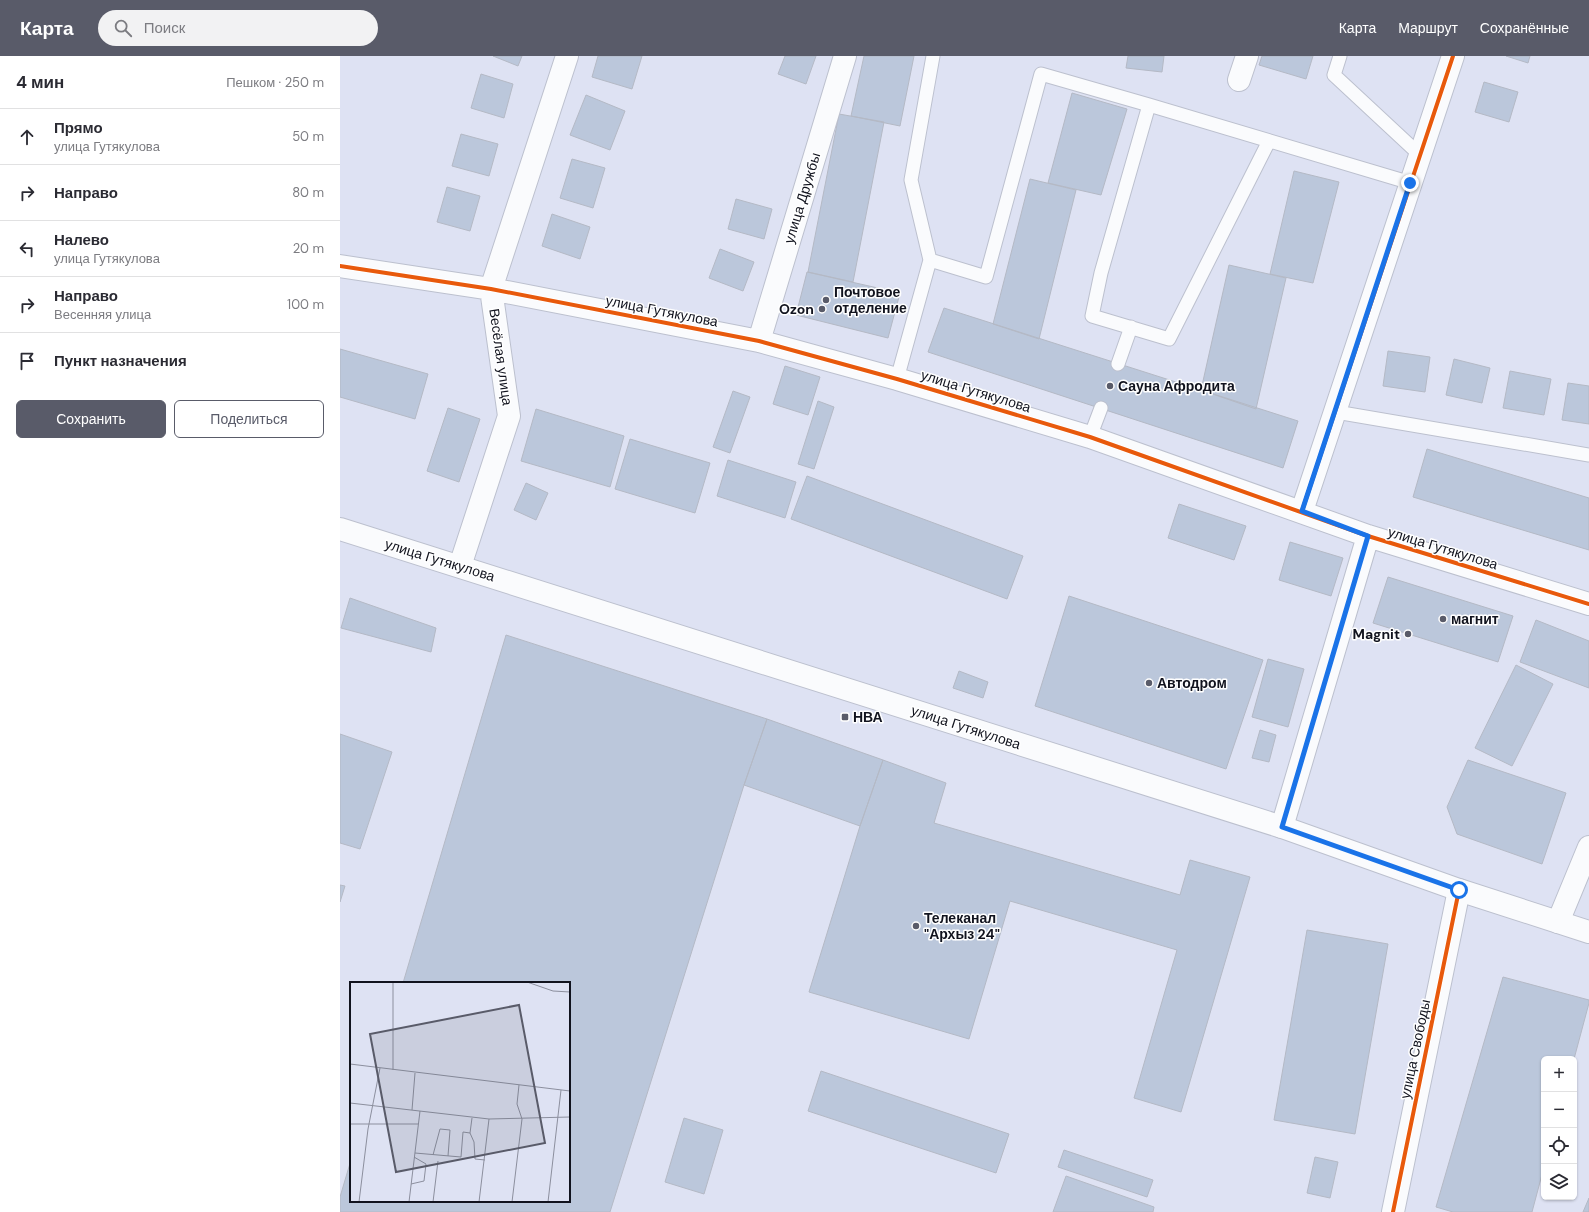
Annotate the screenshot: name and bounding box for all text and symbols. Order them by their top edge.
search box [98,10,378,46]
text: Карта [20,16,74,41]
icon: search [112,17,134,39]
text: Поиск [144,18,185,38]
text: Карта [1339,19,1376,37]
text: Маршрут [1398,19,1458,37]
text: Сохранённые [1480,19,1569,37]
text: 4 мин [16,71,64,93]
text: Пешком · 250 m [226,74,324,91]
text: Прямо [54,118,103,138]
icon: ahead [16,126,38,148]
text: 50 m [292,128,324,145]
text: улица Гутякулова [54,138,160,155]
street label: улица Дружбы [780,150,824,246]
route end [1401,174,1419,192]
icon: right [16,182,38,204]
text: Направо [54,183,118,203]
text: 80 m [292,184,324,201]
text: Налево [54,230,109,250]
icon: left [16,238,38,260]
text: 20 m [293,240,324,257]
text: улица Гутякулова [54,250,160,267]
place label: Почтовое отделение [834,283,907,317]
text: Направо [54,286,118,306]
street label: улица Гутякулова [604,291,720,331]
icon: right [16,294,38,316]
marker: Почтовое отделение [821,295,831,305]
text: 100 m [287,296,324,313]
place label: Ozon [779,300,814,318]
marker: Ozon [817,304,827,314]
text: Весенняя улица [54,306,151,323]
street label: Весёлая улица [485,307,517,407]
icon: arrive [16,350,38,372]
text: Пункт назначения [54,351,187,371]
street label: улица Гутякулова [919,366,1033,416]
place label: Сауна Афродита [1118,377,1235,395]
marker: Сауна Афродита [1105,381,1115,391]
button: Сохранить [16,400,166,438]
button: Поделиться [174,400,324,438]
street label: улица Гутякулова [1386,523,1500,573]
street label: улица Гутякулова [383,535,497,585]
place label: магнит [1451,610,1499,628]
marker: магнит [1438,614,1448,624]
place label: Magnit [1353,625,1400,643]
marker: Magnit [1403,629,1413,639]
place label: Автодром [1157,674,1227,692]
marker: Автодром [1144,678,1154,688]
street label: улица Гутякулова [909,701,1023,753]
place label: НВА [853,708,883,726]
marker: НВА [840,712,850,722]
route start [1450,881,1468,899]
place label: Телеканал "Архыз 24" [924,909,1000,943]
marker: Телеканал "Архыз 24" [911,921,921,931]
inset map [350,982,570,1202]
street label: улица Свободы [1396,998,1434,1100]
map controls [1541,1056,1577,1200]
button: + [1541,1056,1577,1092]
button: − [1541,1092,1577,1128]
button: locate [1541,1128,1577,1164]
button: layers [1541,1164,1577,1200]

